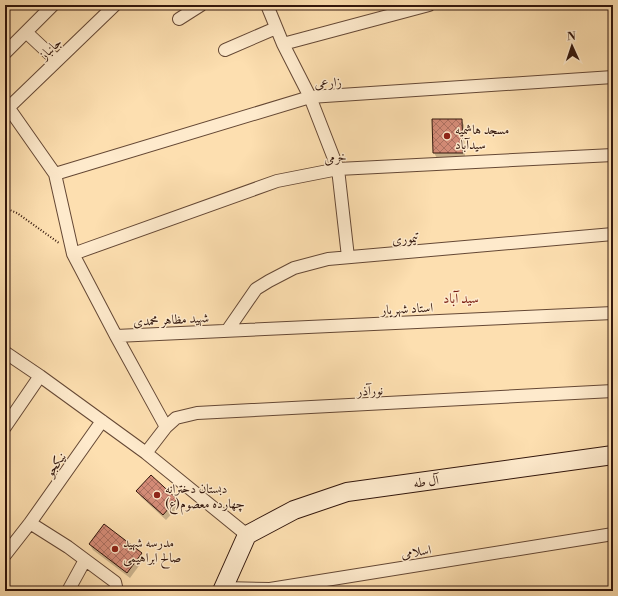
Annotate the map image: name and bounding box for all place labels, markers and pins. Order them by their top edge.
place label: مسجد هاشمیه سیدآباد [455,122,509,153]
marker: مسجد هاشمیه سیدآباد [442,131,452,141]
place label: دبستان دخترانه چهارده معصوم(ع) [165,481,245,515]
marker: دبستان دخترانه چهارده معصوم(ع) [152,490,162,500]
place label: مدرسه شهید صالح ابراهیمی [123,535,181,569]
marker: مدرسه شهید صالح ابراهیمی [110,544,120,554]

